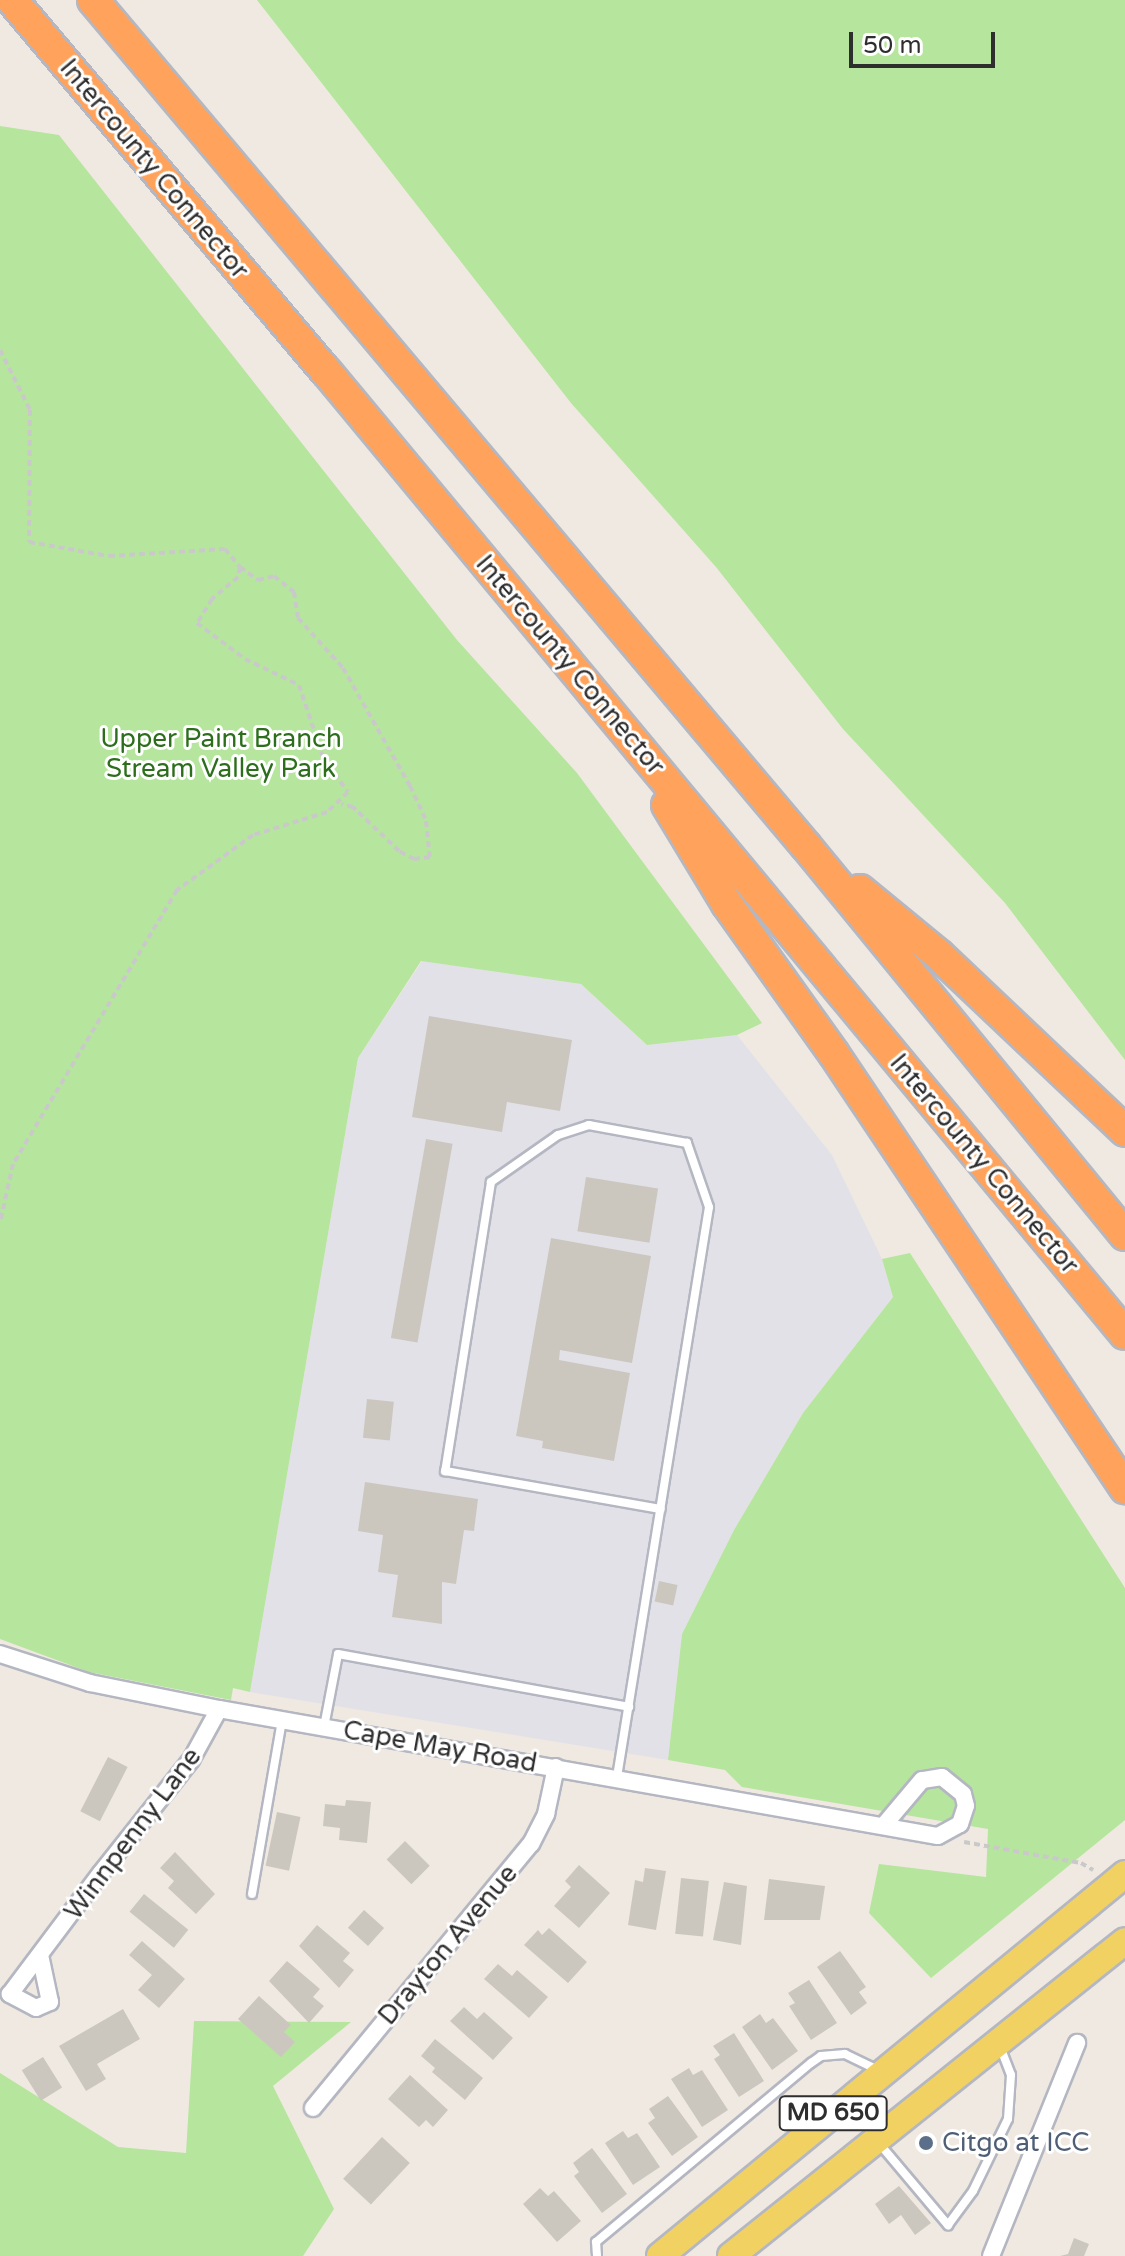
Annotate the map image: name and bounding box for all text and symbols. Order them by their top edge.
scale bar [853,16,999,66]
text: 50 m [863,31,921,60]
street label: Intercounty Connector [53,53,255,285]
street label: Intercounty Connector [469,549,671,781]
park label: Upper Paint Branch Stream Valley Park [100,723,342,784]
street label: Intercounty Connector [883,1048,1085,1280]
street label: Cape May Road [341,1715,539,1779]
street label: Winnpenny Lane [58,1742,208,1926]
street label: Drayton Avenue [372,1859,524,2031]
road number: MD 650 [777,2093,889,2133]
place label: Citgo at ICC [942,2127,1089,2159]
marker: Citgo at ICC [917,2134,935,2152]

